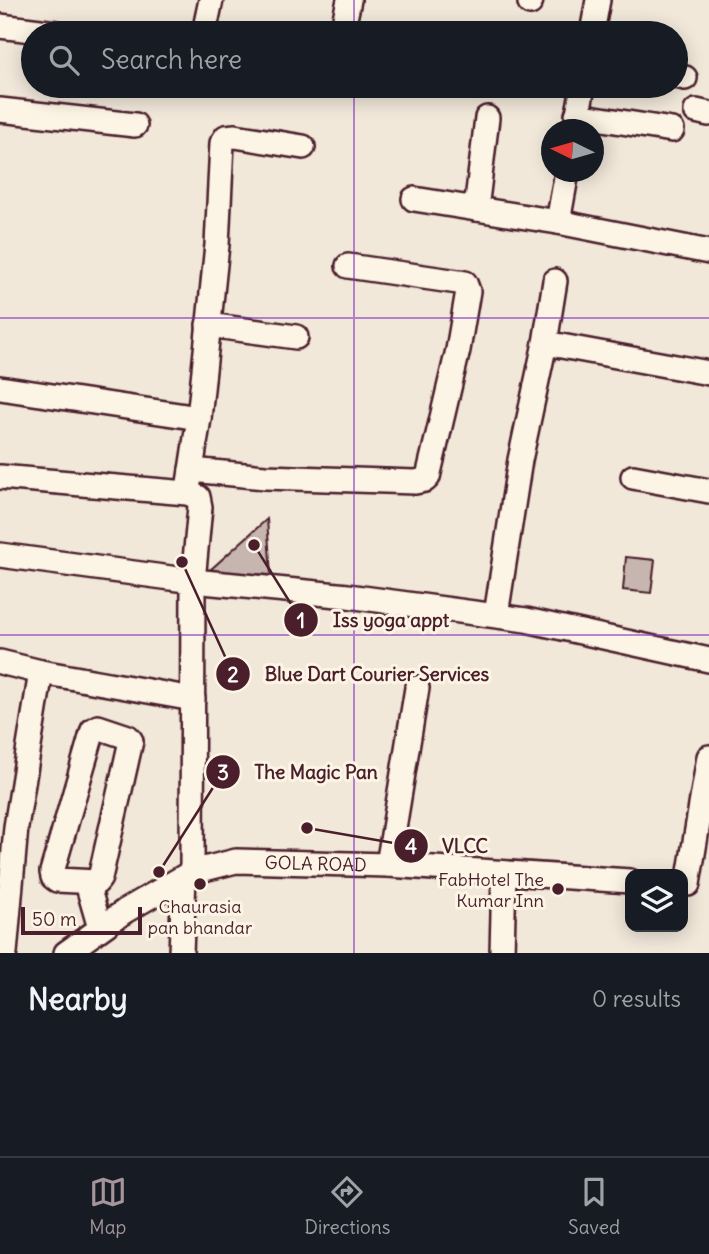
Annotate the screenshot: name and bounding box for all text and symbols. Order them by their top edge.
search box [21,21,688,98]
icon: search [45,41,83,79]
text: Search here [101,43,242,76]
north arrow [541,119,604,182]
callout: Iss yoga appt [284,600,463,640]
text: 1 [297,607,305,634]
text: Iss yoga appt [333,608,450,632]
callout: Blue Dart Courier Services [216,654,503,694]
text: 2 [227,661,239,688]
text: Blue Dart Courier Services [265,662,490,686]
callout: The Magic Pan [205,752,392,792]
text: 3 [217,759,229,786]
text: The Magic Pan [254,760,378,784]
callout: VLCC [393,826,502,866]
text: 4 [405,833,417,860]
text: VLCC [442,834,489,858]
street label: GOLA ROAD [264,850,367,876]
place label: FabHotel The Kumar Inn [438,868,544,912]
map controls [625,869,688,932]
button: layers [625,869,688,932]
marker: Chaurasia pan bhandar [192,876,208,892]
marker: FabHotel The Kumar Inn [550,881,566,897]
place label: Chaurasia pan bhandar [148,895,253,939]
scale bar [21,904,142,936]
text: 50 m [32,907,77,931]
text: Nearby [28,980,128,1018]
text: 0 results [592,984,681,1013]
tab: Map [89,1173,127,1239]
tab: Directions [305,1173,390,1239]
tab: Saved [568,1173,620,1239]

